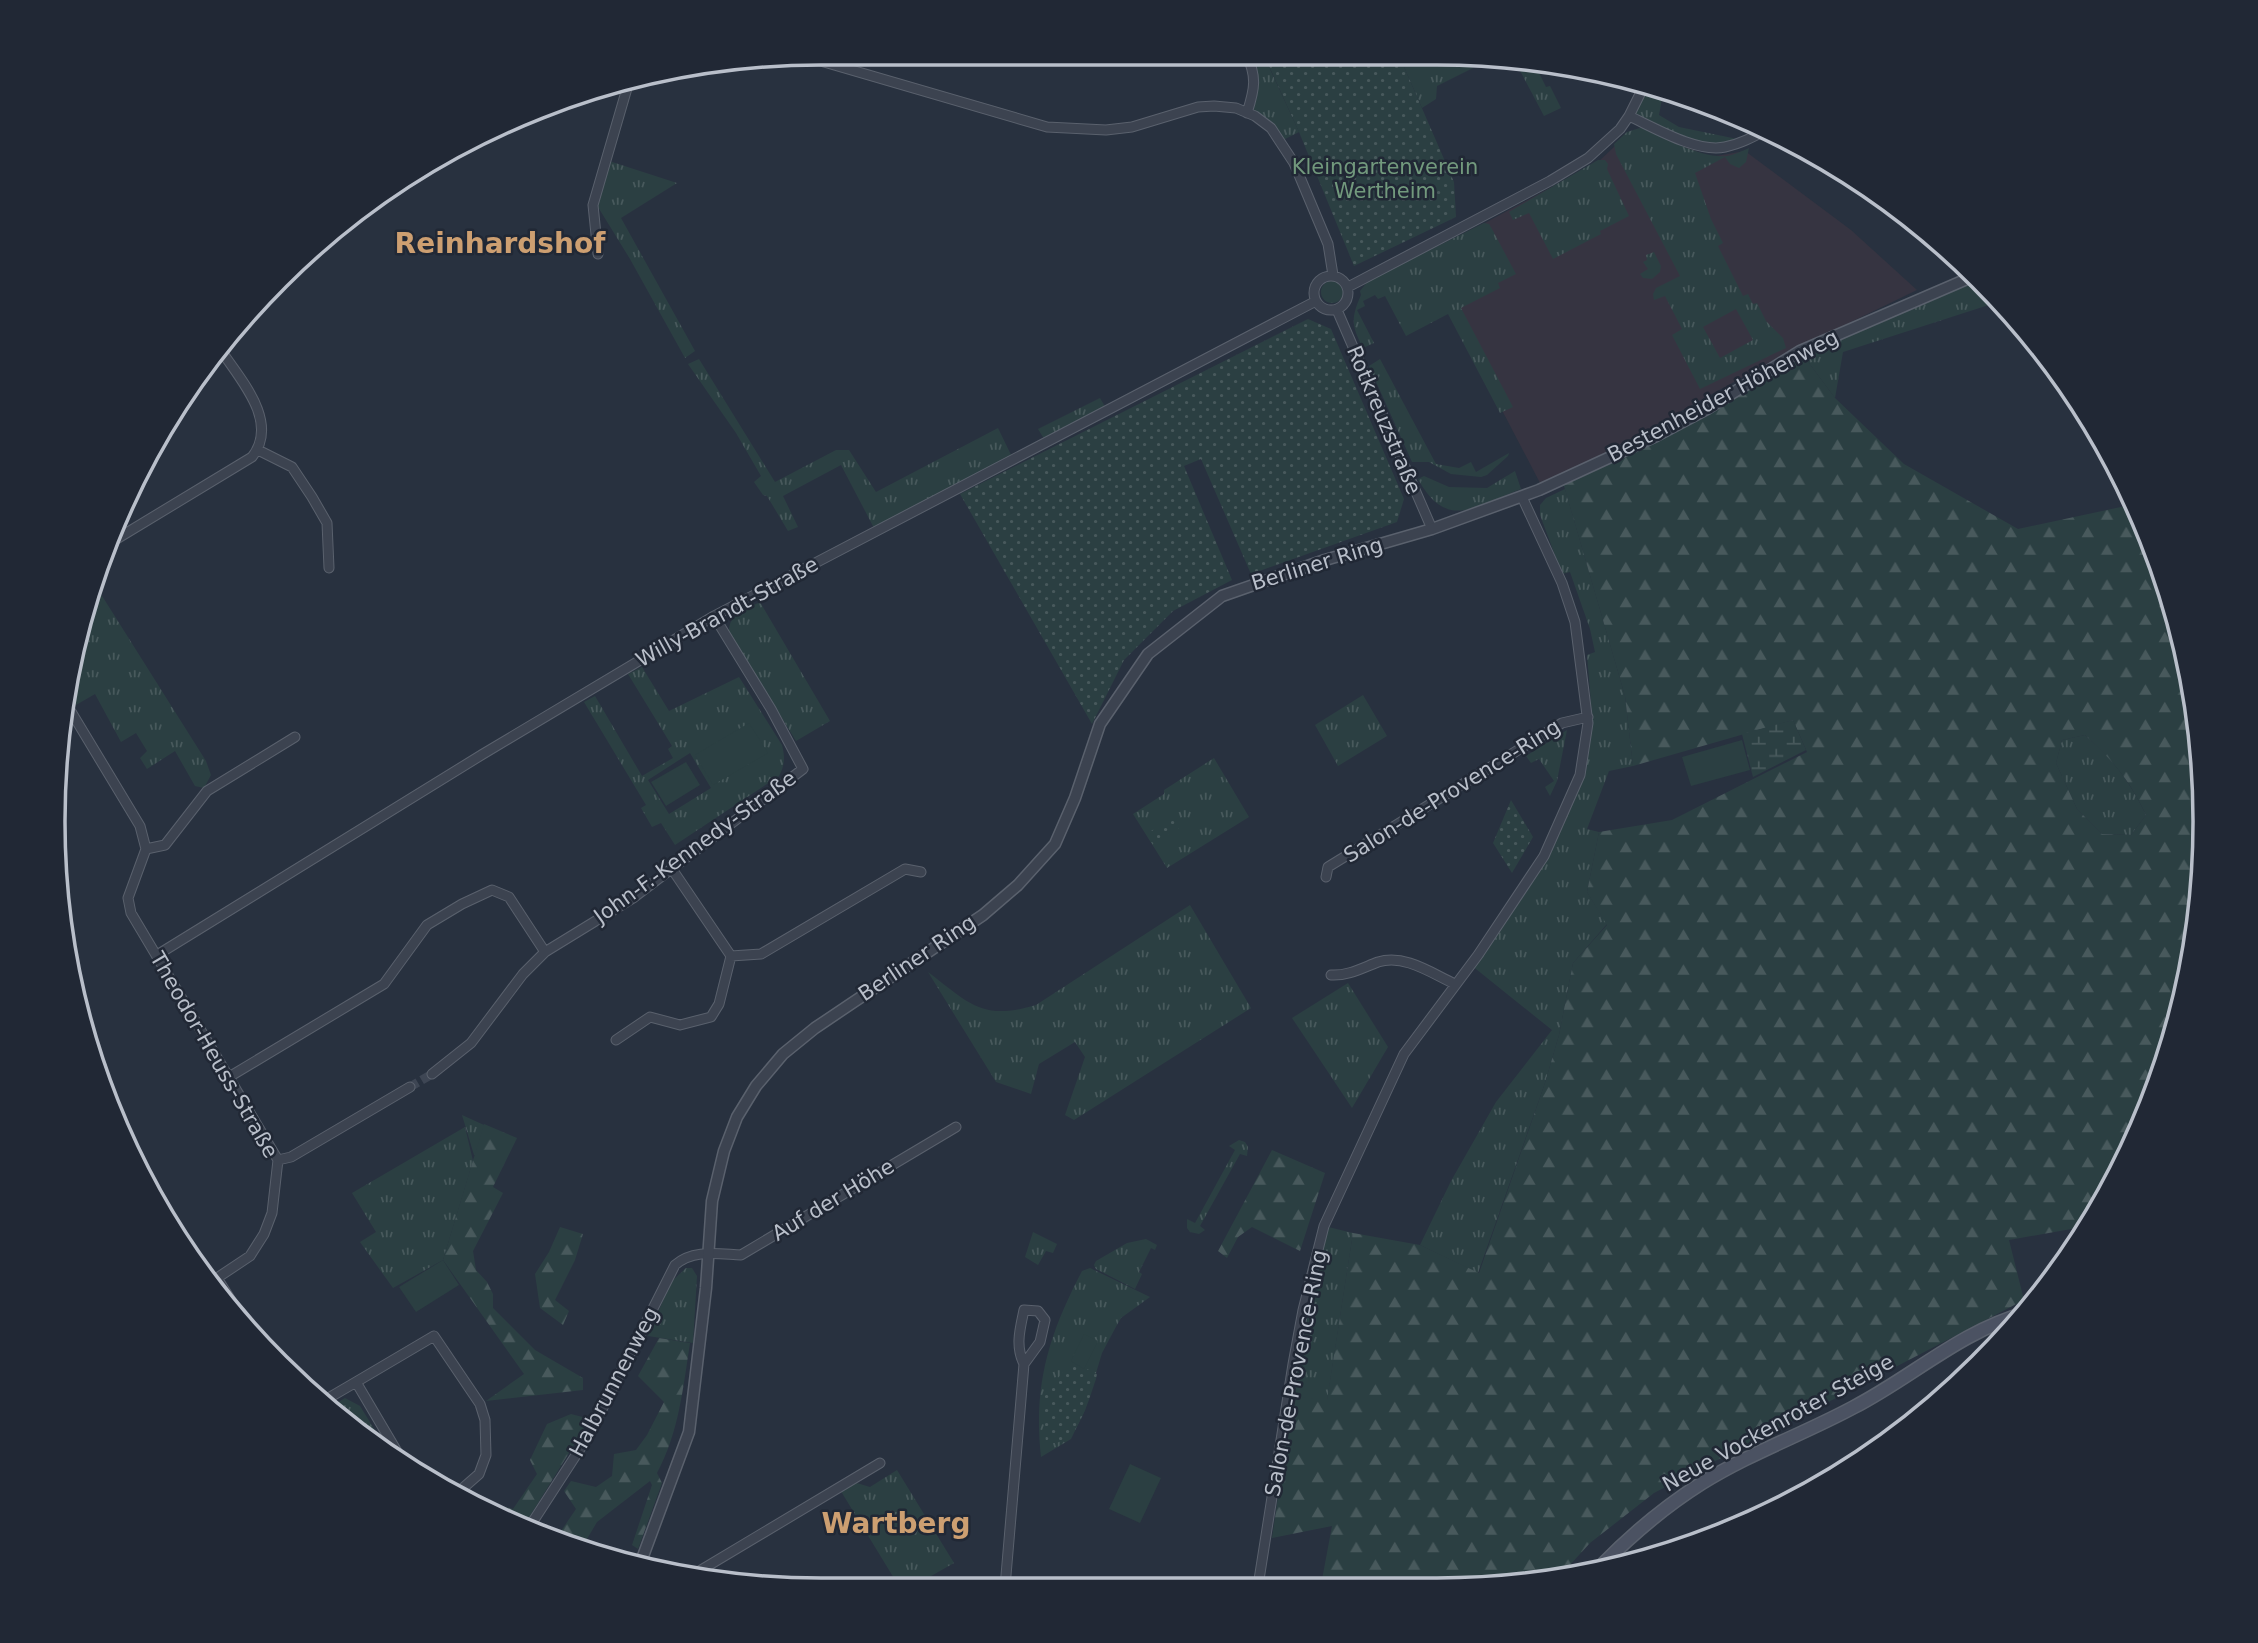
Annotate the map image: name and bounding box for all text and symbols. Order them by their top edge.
park label: Kleingartenverein Wertheim [1292,155,1478,203]
district label: Reinhardshof [395,227,606,260]
street label: Bestenheider Höhenweg [1603,325,1843,467]
street label: Rotkreuzstraße [1342,342,1426,498]
street label: Berliner Ring [1248,533,1386,595]
street label: Willy-Brandt-Straße [632,552,822,672]
street label: Salon-de-Provence-Ring [1339,714,1565,868]
street label: John-F.-Kennedy-Straße [588,766,801,929]
street label: Berliner Ring [854,910,980,1006]
street label: Theodor-Heuss-Straße [145,947,283,1162]
street label: Auf der Höhe [768,1154,898,1246]
street label: Salon-de-Provence-Ring [1260,1248,1332,1498]
street label: Halbrunnenweg [564,1303,664,1461]
street label: Neue Vockenroter Steige [1658,1349,1898,1497]
district label: Wartberg [822,1507,970,1540]

